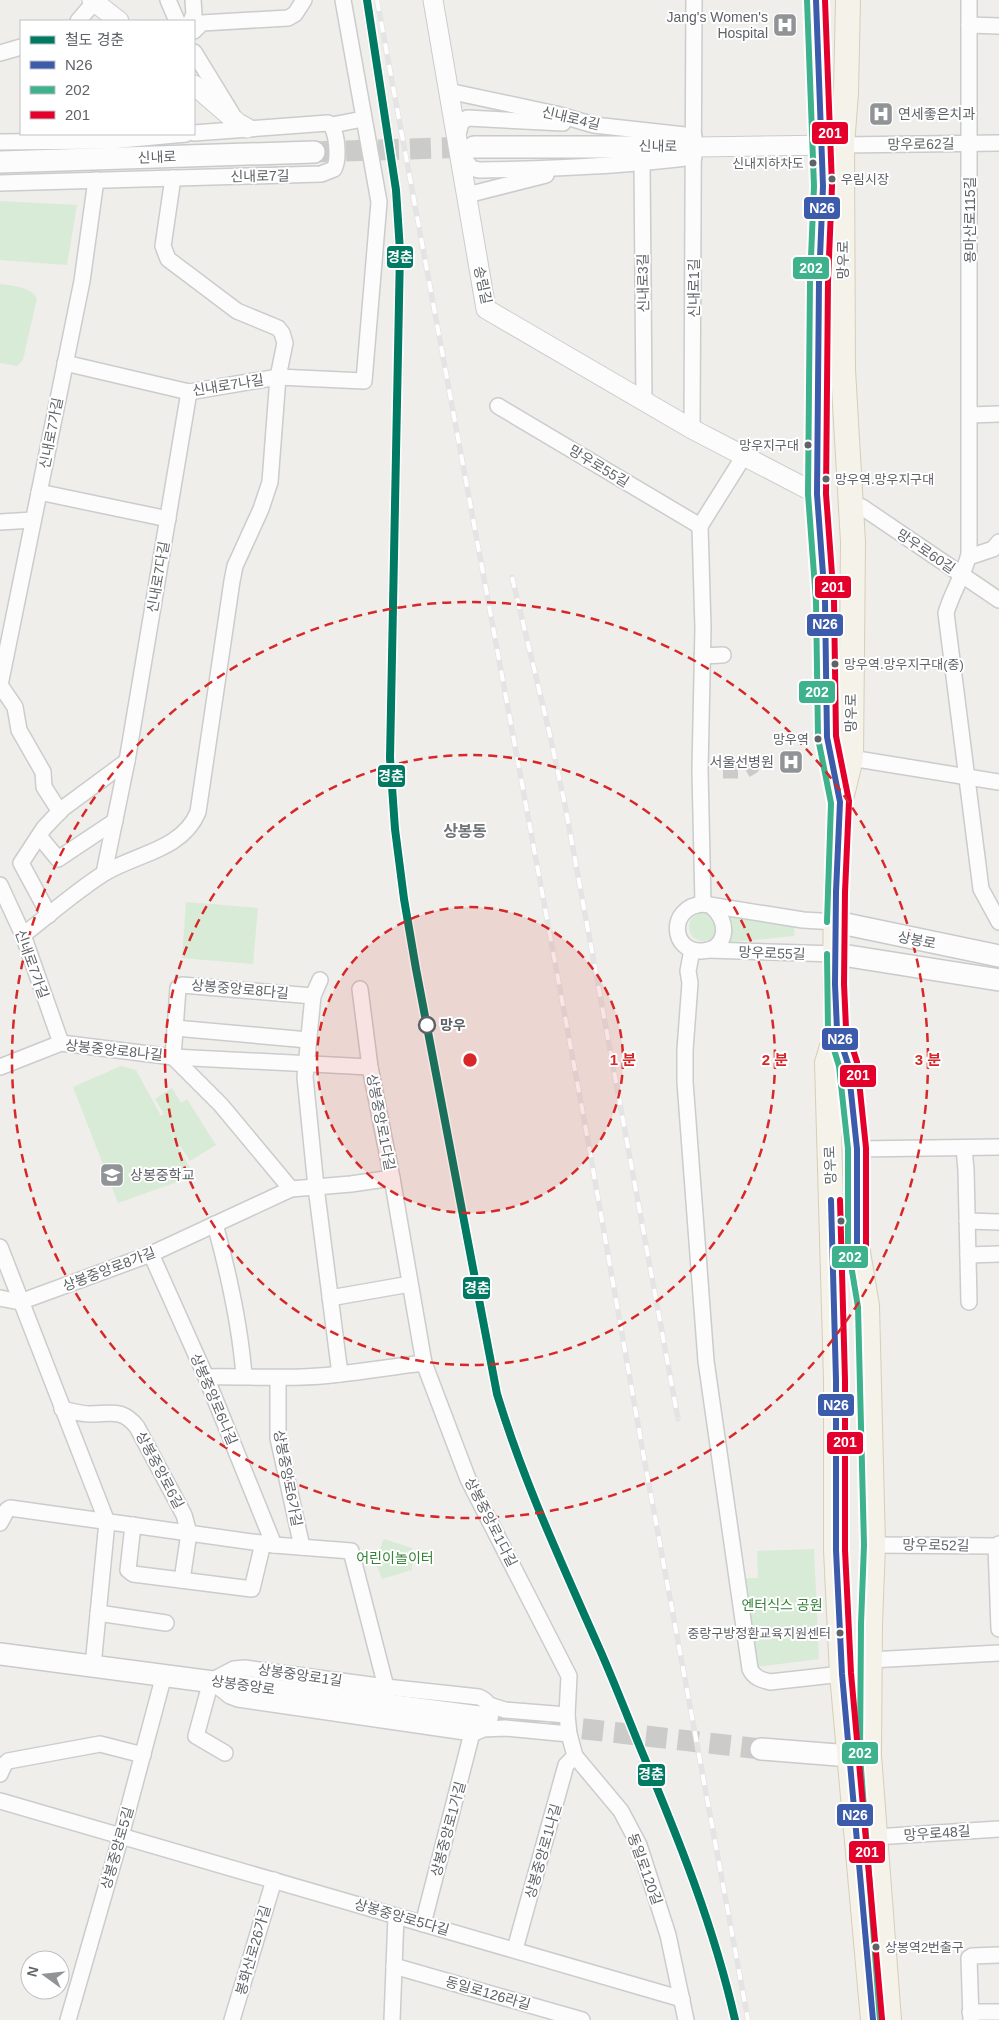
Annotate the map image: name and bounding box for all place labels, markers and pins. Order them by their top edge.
place label: Jang's Women's Hospital [666,9,768,41]
hospital icon: Jang's Women's Hospital [772,12,798,38]
hospital icon: 연세좋은치과 [868,101,894,127]
place label: 연세좋은치과 [898,106,975,122]
place label: 신내지하차도 [732,156,804,171]
marker: 신내지하차도 [808,158,818,168]
place label: 우림시장 [841,172,889,187]
marker: 우림시장 [827,174,837,184]
place label: 망우지구대 [739,438,799,453]
marker: 망우지구대 [803,440,813,450]
place label: 망우역.망우지구대 [835,472,934,487]
marker: 망우역.망우지구대 [821,474,831,484]
place label: 망우역.망우지구대(중) [844,657,964,672]
marker: 망우역.망우지구대(중) [830,659,840,669]
place label: 망우역 [773,732,809,747]
marker: 망우역 [813,734,823,744]
hospital icon: 서울선병원 [778,749,804,775]
place label: 서울선병원 [710,754,774,770]
marker: 망우 [418,1016,436,1034]
place label: 망우 [440,1017,466,1033]
centre of rings [461,1051,479,1069]
school or university icon: 상봉중학교 [99,1162,125,1188]
place label: 상봉중학교 [130,1167,195,1183]
unlabelled marker [836,1216,846,1226]
place label: 중랑구방정환교육지원센터 [687,1626,831,1641]
marker: 중랑구방정환교육지원센터 [835,1628,845,1638]
place label: 상봉역2번출구 [885,1940,964,1955]
marker: 상봉역2번출구 [871,1942,881,1952]

